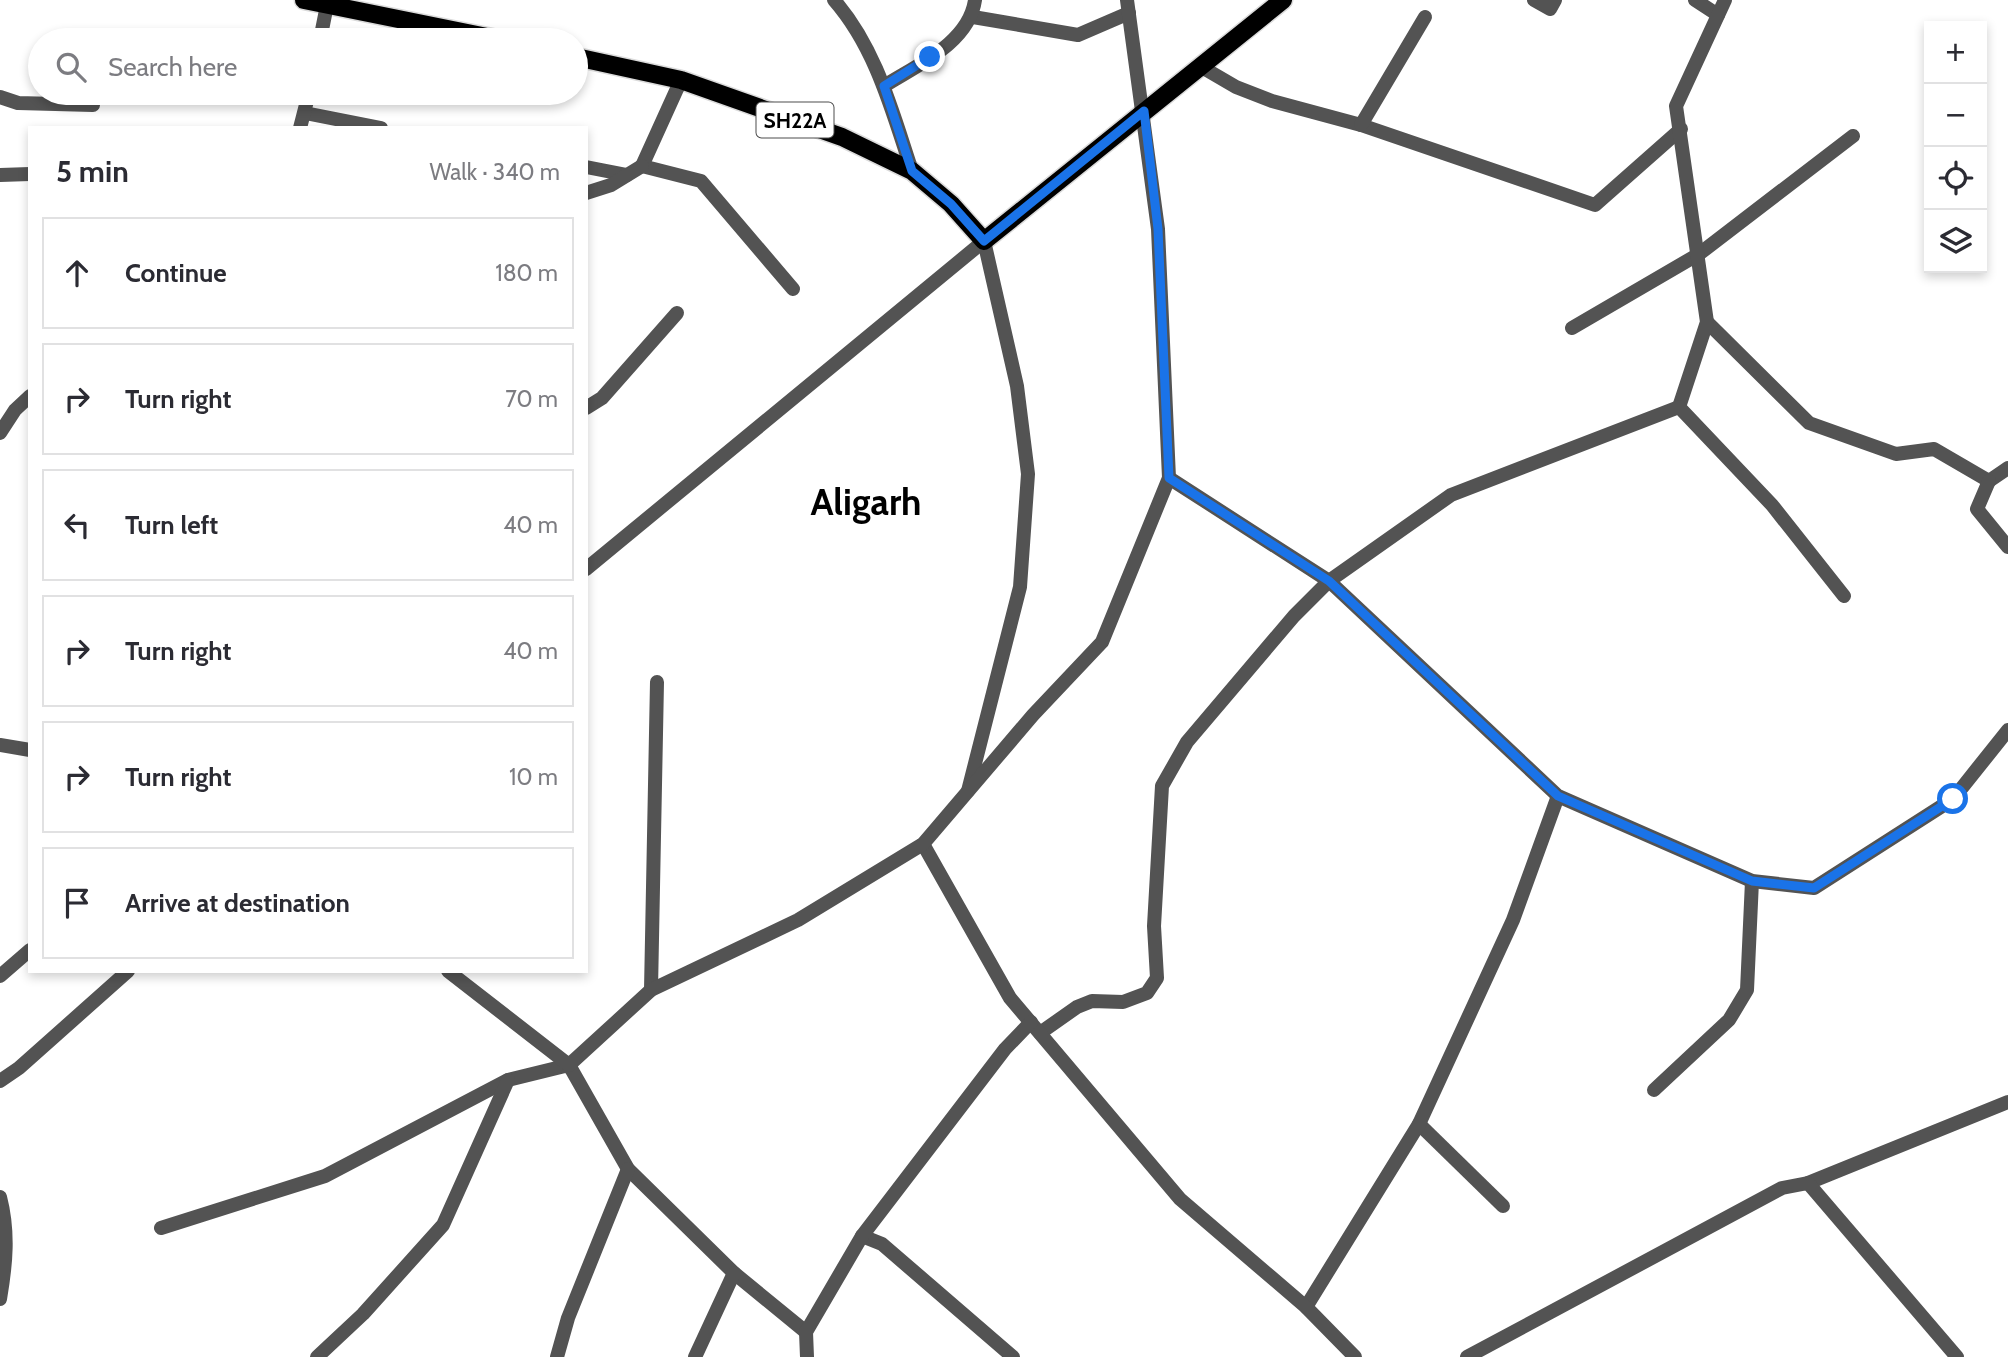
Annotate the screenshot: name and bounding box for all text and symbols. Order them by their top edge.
map controls [1924,21,1987,273]
button: + [1924,21,1987,84]
search box [28,28,588,105]
route end [914,41,945,72]
icon: search [52,48,90,86]
text: Search here [108,51,237,83]
button: − [1924,84,1987,147]
road number: SH22A [756,102,834,138]
button: locate [1924,147,1987,210]
text: 5 min [56,153,129,190]
text: Walk · 340 m [429,158,560,186]
button: layers [1924,210,1987,273]
icon: ahead [58,254,96,292]
text: Continue [125,257,227,289]
text: 180 m [495,259,558,287]
icon: right [58,380,96,418]
text: Turn right [125,383,231,415]
text: 70 m [505,385,558,413]
district label: Aligarh [811,479,921,524]
icon: left [58,506,96,544]
text: Turn left [125,509,218,541]
text: 40 m [503,511,558,539]
icon: right [58,632,96,670]
text: Turn right [125,635,231,667]
text: 40 m [503,637,558,665]
icon: right [58,758,96,796]
text: Turn right [125,761,231,793]
text: 10 m [509,763,558,791]
route start [1937,783,1968,814]
icon: arrive [58,884,96,922]
text: Arrive at destination [125,887,350,919]

